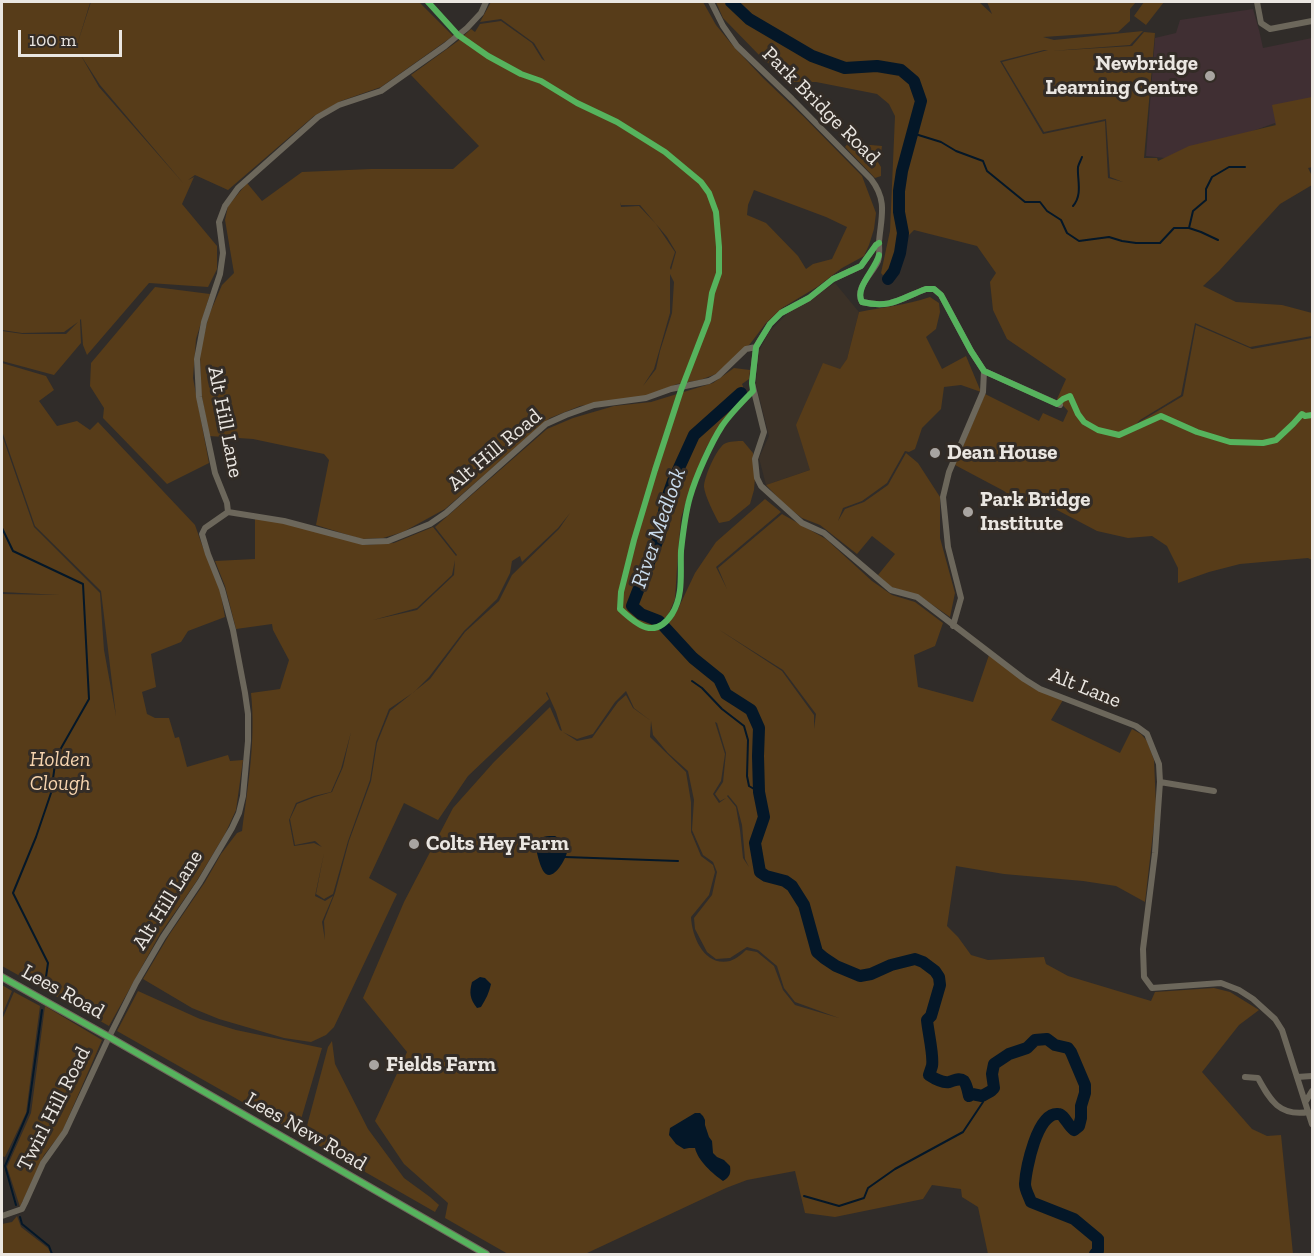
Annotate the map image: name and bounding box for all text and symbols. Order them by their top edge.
scale bar [21,18,124,56]
text: 100 m [29,29,76,51]
street label: Park Bridge Road [757,42,885,170]
place label: Newbridge Learning Centre [1045,51,1198,101]
marker: Newbridge Learning Centre [1203,69,1217,83]
street label: Alt Hill Lane [202,364,248,480]
street label: Alt Hill Road [443,404,547,496]
place label: Dean House [947,440,1057,466]
marker: Dean House [928,446,942,460]
water label: River Medlock [626,464,692,592]
place label: Park Bridge Institute [980,487,1090,537]
marker: Park Bridge Institute [961,505,975,519]
street label: Alt Lane [1045,662,1125,714]
park label: Holden Clough [30,747,90,797]
place label: Colts Hey Farm [426,831,569,857]
marker: Colts Hey Farm [407,837,421,851]
street label: Alt Hill Lane [127,845,209,955]
street label: Lees Road [17,959,109,1025]
street label: Twirl Hill Road [12,1042,96,1176]
place label: Fields Farm [386,1052,496,1078]
marker: Fields Farm [367,1058,381,1072]
street label: Lees New Road [241,1087,371,1177]

